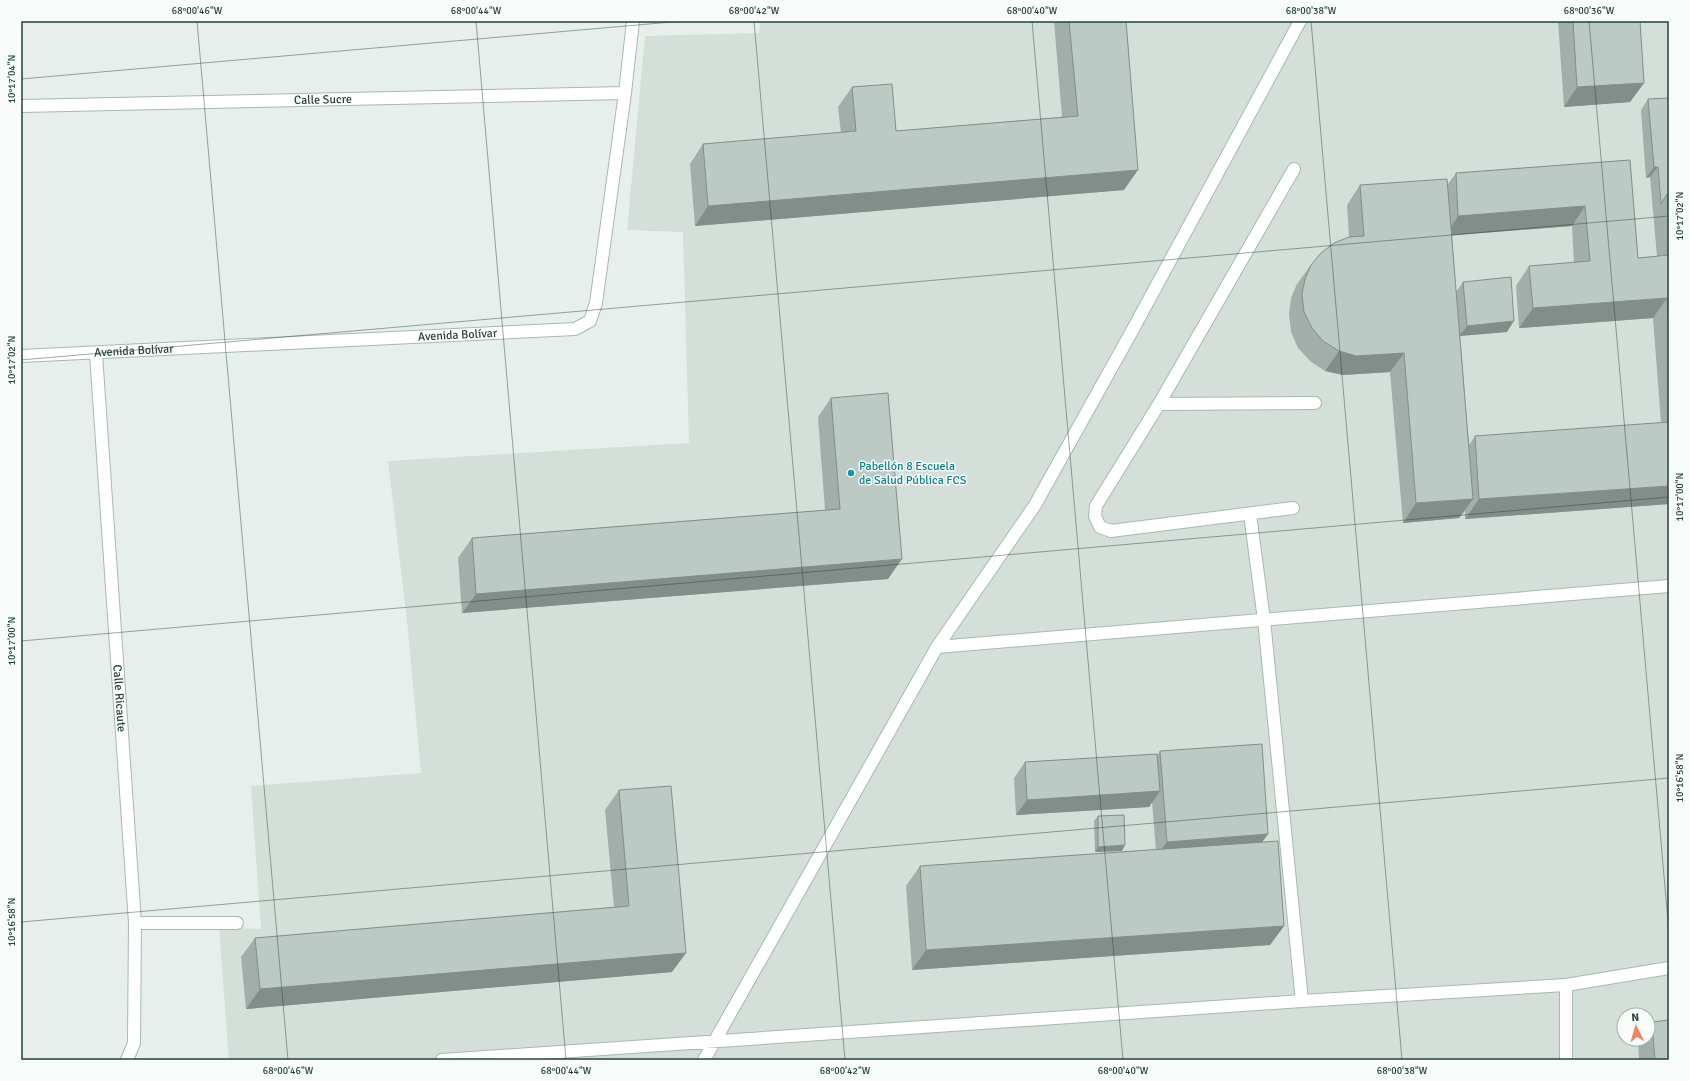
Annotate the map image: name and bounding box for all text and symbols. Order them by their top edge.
text: 68°00'46"W [172,5,223,17]
text: 68°00'44"W [451,5,502,17]
text: 68°00'42"W [729,5,780,17]
text: 68°00'40"W [1007,5,1058,17]
text: 68°00'38"W [1286,5,1337,17]
text: 68°00'36"W [1564,5,1615,17]
text: 10°17'04"N [6,55,18,103]
street label: Calle Sucre [294,91,352,108]
text: 10°17'02"N [1674,192,1686,240]
street label: Avenida Bolívar [417,325,498,344]
text: 10°17'02"N [6,336,18,384]
street label: Avenida Bolívar [94,341,174,360]
place label: Pabellón 8 Escuela de Salud Pública FCS [859,459,967,488]
marker: Pabellón 8 Escuela de Salud Pública FCS [846,468,856,478]
text: 10°17'00"N [1674,473,1686,521]
text: 10°17'00"N [6,617,18,665]
street label: Calle Ricaute [110,664,129,732]
text: 10°16'58"N [1674,754,1686,802]
text: 10°16'58"N [6,898,18,946]
north arrow [1616,1007,1656,1047]
text: N [1631,1011,1640,1024]
text: 68°00'46"W [263,1065,314,1077]
text: 68°00'44"W [541,1065,592,1077]
text: 68°00'42"W [820,1065,871,1077]
text: 68°00'40"W [1098,1065,1149,1077]
text: 68°00'38"W [1377,1065,1428,1077]

